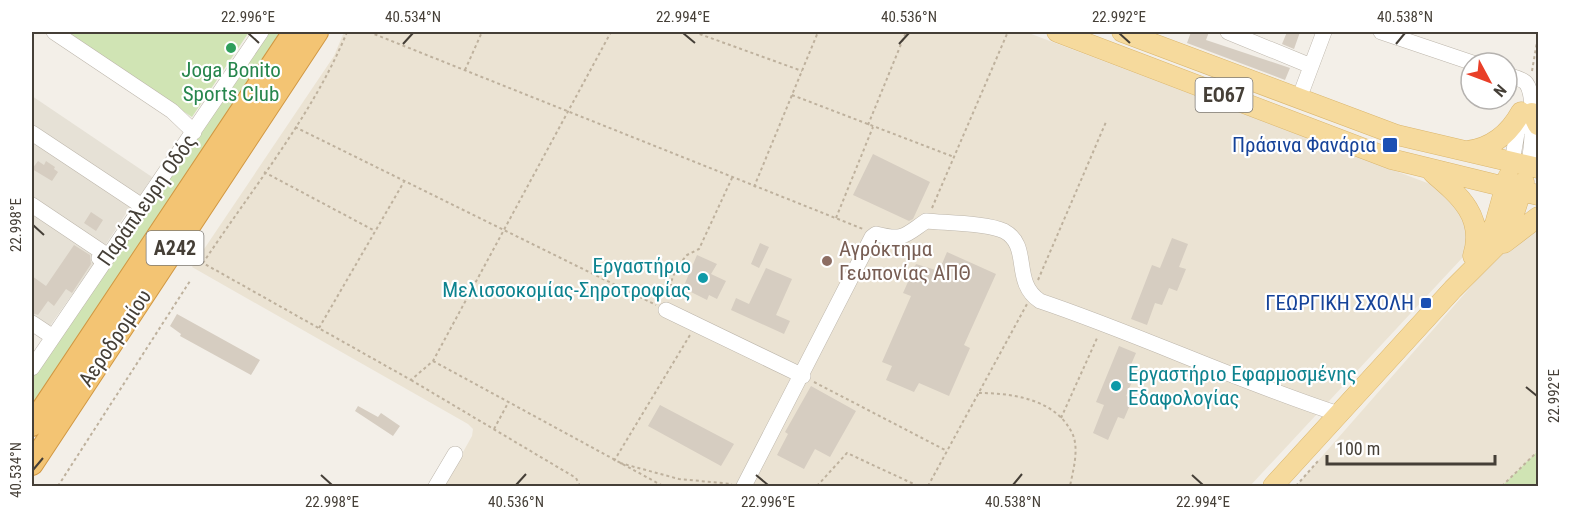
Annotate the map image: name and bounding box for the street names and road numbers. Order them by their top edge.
road number: ΕΟ67 [1196,78,1252,112]
street label: Παράπλευρη Οδός [93,130,201,270]
road number: Α242 [146,231,204,265]
street label: Αεροδρομίου [74,285,156,391]

